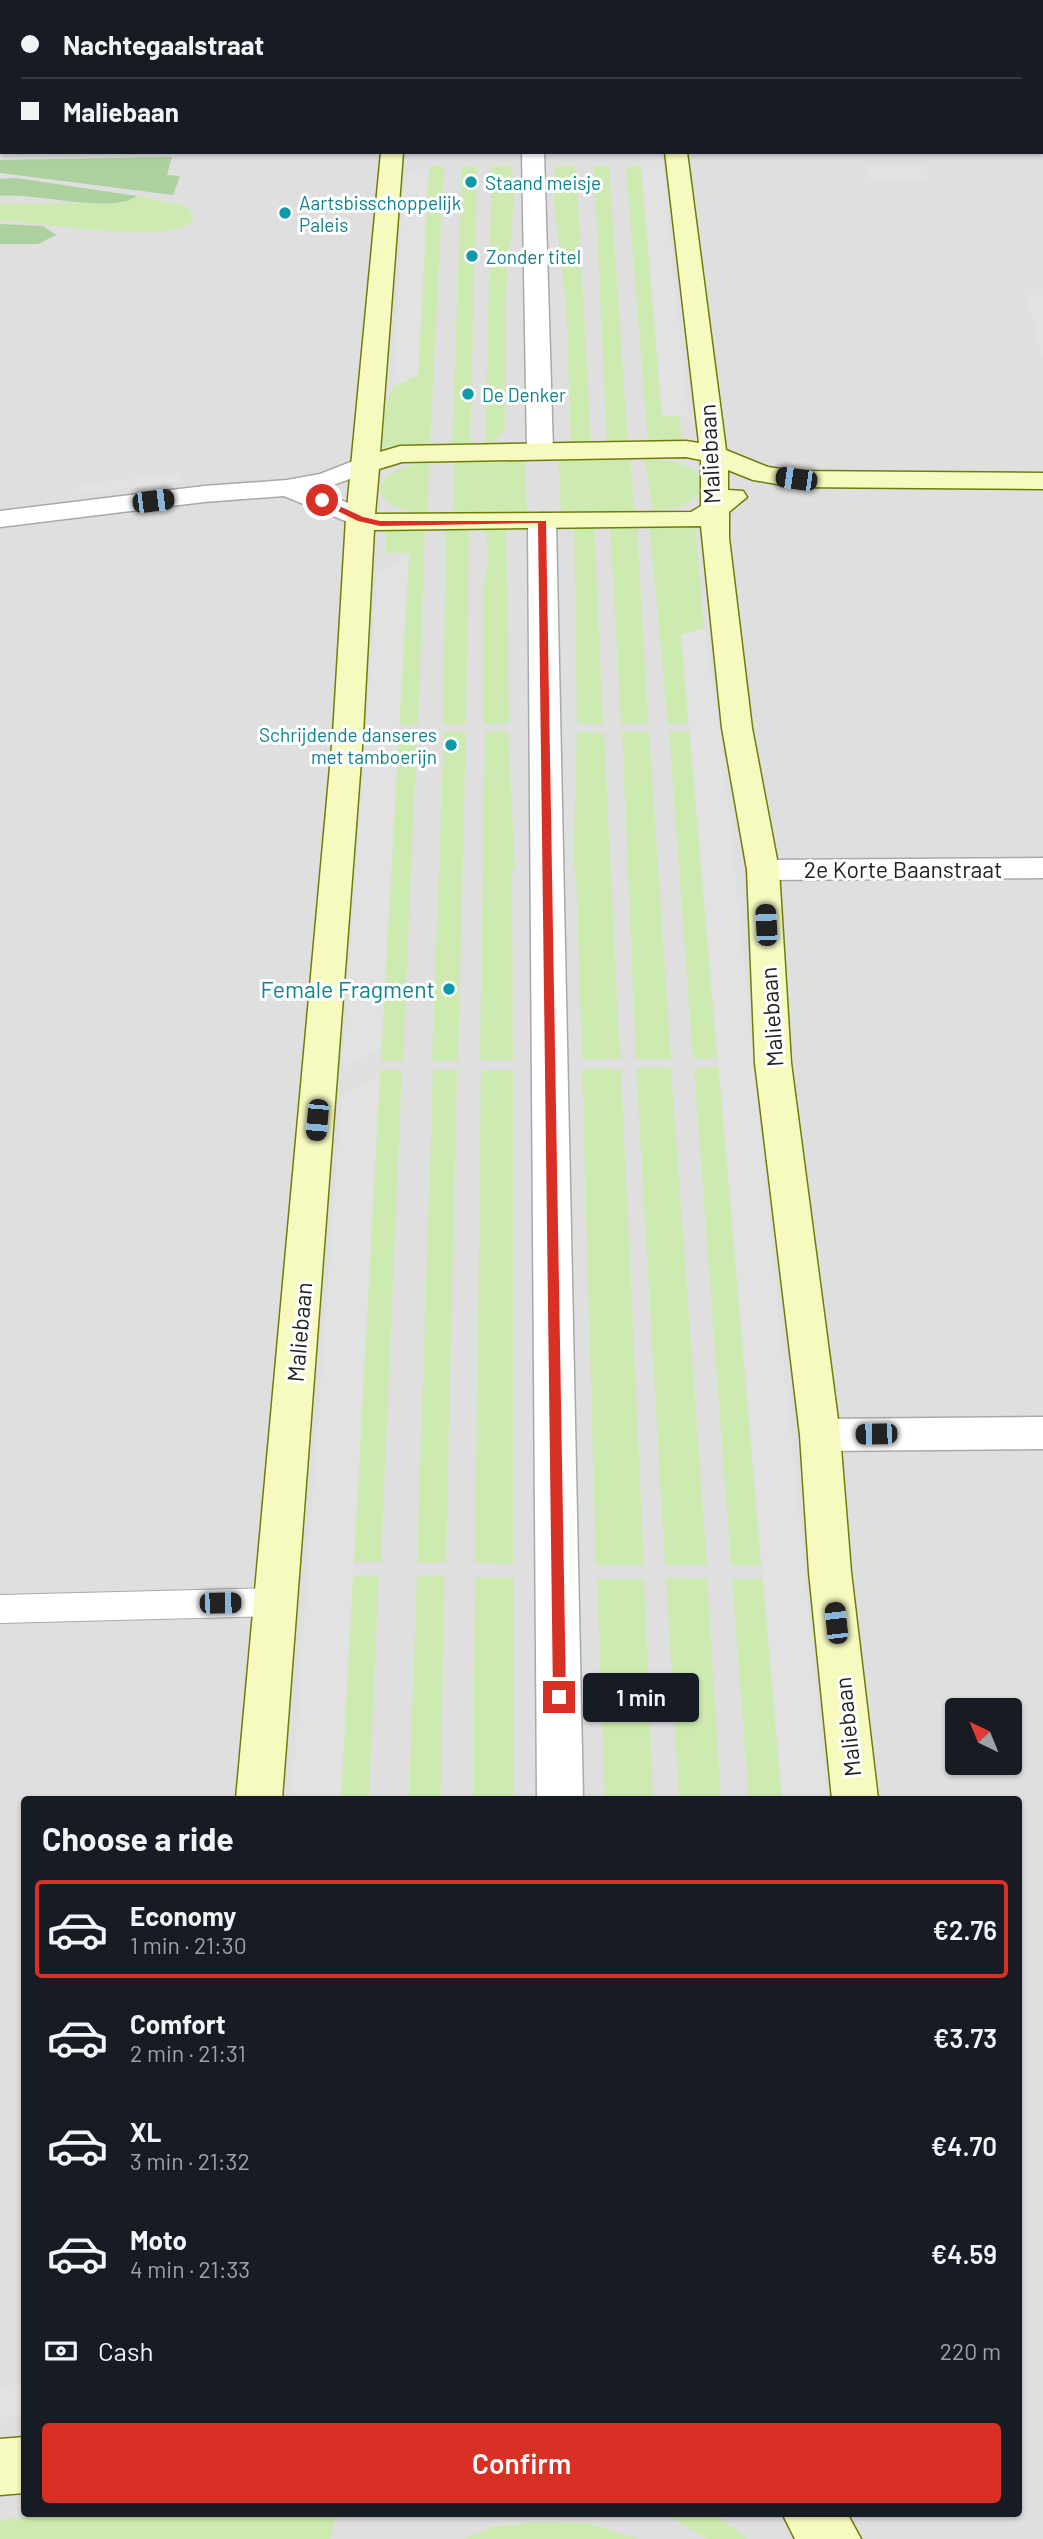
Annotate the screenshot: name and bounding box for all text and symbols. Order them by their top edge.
text: Nachtegaalstraat [63,29,264,60]
text: Maliebaan [63,96,179,127]
place label: Staand meisje [485,171,601,194]
marker: Staand meisje [463,174,479,190]
place label: Aartsbisschoppelijk Paleis [299,191,461,236]
marker: Aartsbisschoppelijk Paleis [277,205,293,221]
place label: Zonder titel [486,245,581,268]
marker: Zonder titel [464,248,480,264]
place label: De Denker [482,383,566,406]
marker: De Denker [460,386,476,402]
street label: Maliebaan [692,403,726,505]
car [774,466,819,492]
route start [306,484,338,516]
car [131,488,176,514]
place label: Schrijdende danseres met tamboerijn [259,723,437,768]
marker: Schrijdende danseres met tamboerijn [443,737,459,753]
street label: 2e Korte Baanstraat [804,855,1002,883]
car [755,903,778,947]
street label: Maliebaan [754,966,788,1068]
place label: Female Fragment [261,975,435,1003]
marker: Female Fragment [441,981,457,997]
car [305,1098,330,1142]
street label: Maliebaan [281,1281,317,1383]
car [855,1423,898,1445]
car [199,1592,242,1614]
car [824,1601,849,1645]
callout: 1 min [584,1672,699,1722]
street label: Maliebaan [828,1676,866,1778]
route end [543,1681,575,1713]
text: 1 min [616,1683,666,1711]
north arrow [945,1698,1022,1774]
map controls [945,1698,1022,1775]
text: Choose a ride [42,1819,234,1857]
icon: car [46,1898,109,1961]
text: Economy [130,1900,236,1931]
text: €2.76 [933,1914,997,1945]
text: 1 min · 21:30 [130,1931,247,1959]
icon: car [46,2006,109,2069]
text: Comfort [130,2008,226,2039]
text: €3.73 [933,2022,997,2053]
text: 2 min · 21:31 [130,2039,246,2067]
icon: car [46,2114,109,2177]
text: XL [130,2116,161,2147]
text: €4.70 [931,2130,997,2161]
text: 3 min · 21:32 [130,2147,250,2175]
icon: car [46,2222,109,2285]
text: Moto [130,2224,187,2255]
text: €4.59 [931,2238,997,2269]
text: 4 min · 21:33 [130,2255,250,2283]
icon: cash [42,2332,80,2370]
text: Cash [98,2335,153,2366]
text: 220 m [940,2337,1001,2365]
button: Confirm [42,2423,1001,2503]

